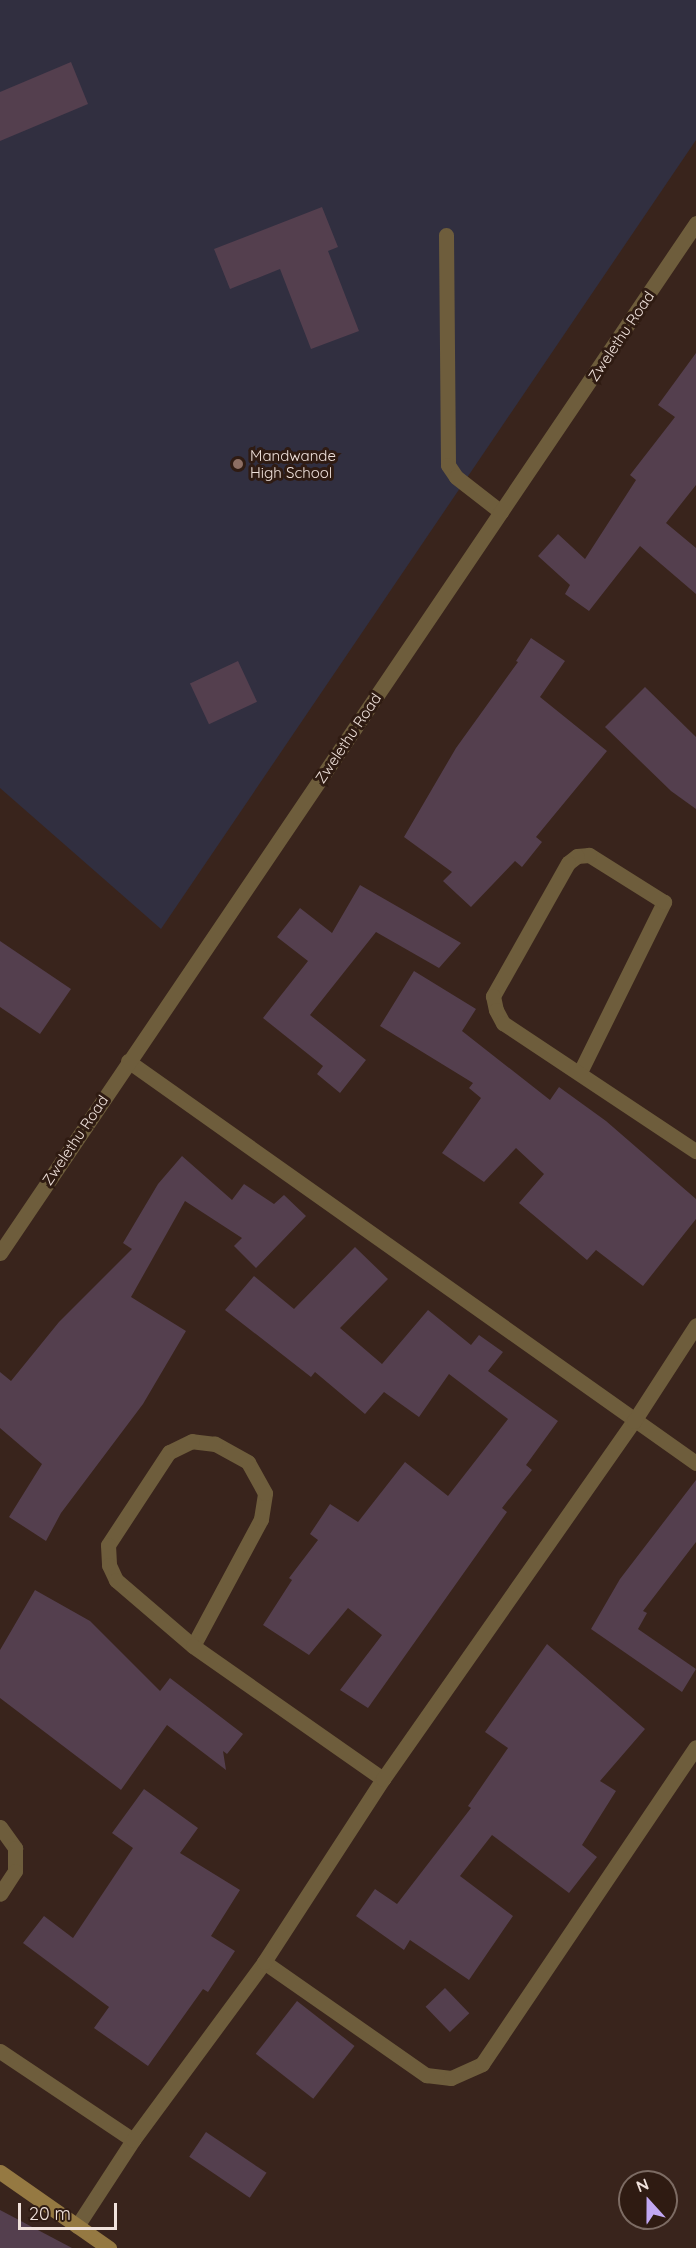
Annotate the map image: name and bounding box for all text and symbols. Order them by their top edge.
street label: Zwelethu Road [584,288,658,384]
place label: Mandwande High School [250,446,336,481]
marker: Mandwande High School [231,457,245,471]
street label: Zwelethu Road [311,690,385,786]
street label: Zwelethu Road [38,1092,112,1188]
north arrow [618,2170,678,2230]
text: N [633,2174,651,2197]
scale bar [21,2191,120,2229]
text: 20 m [29,2202,71,2225]

